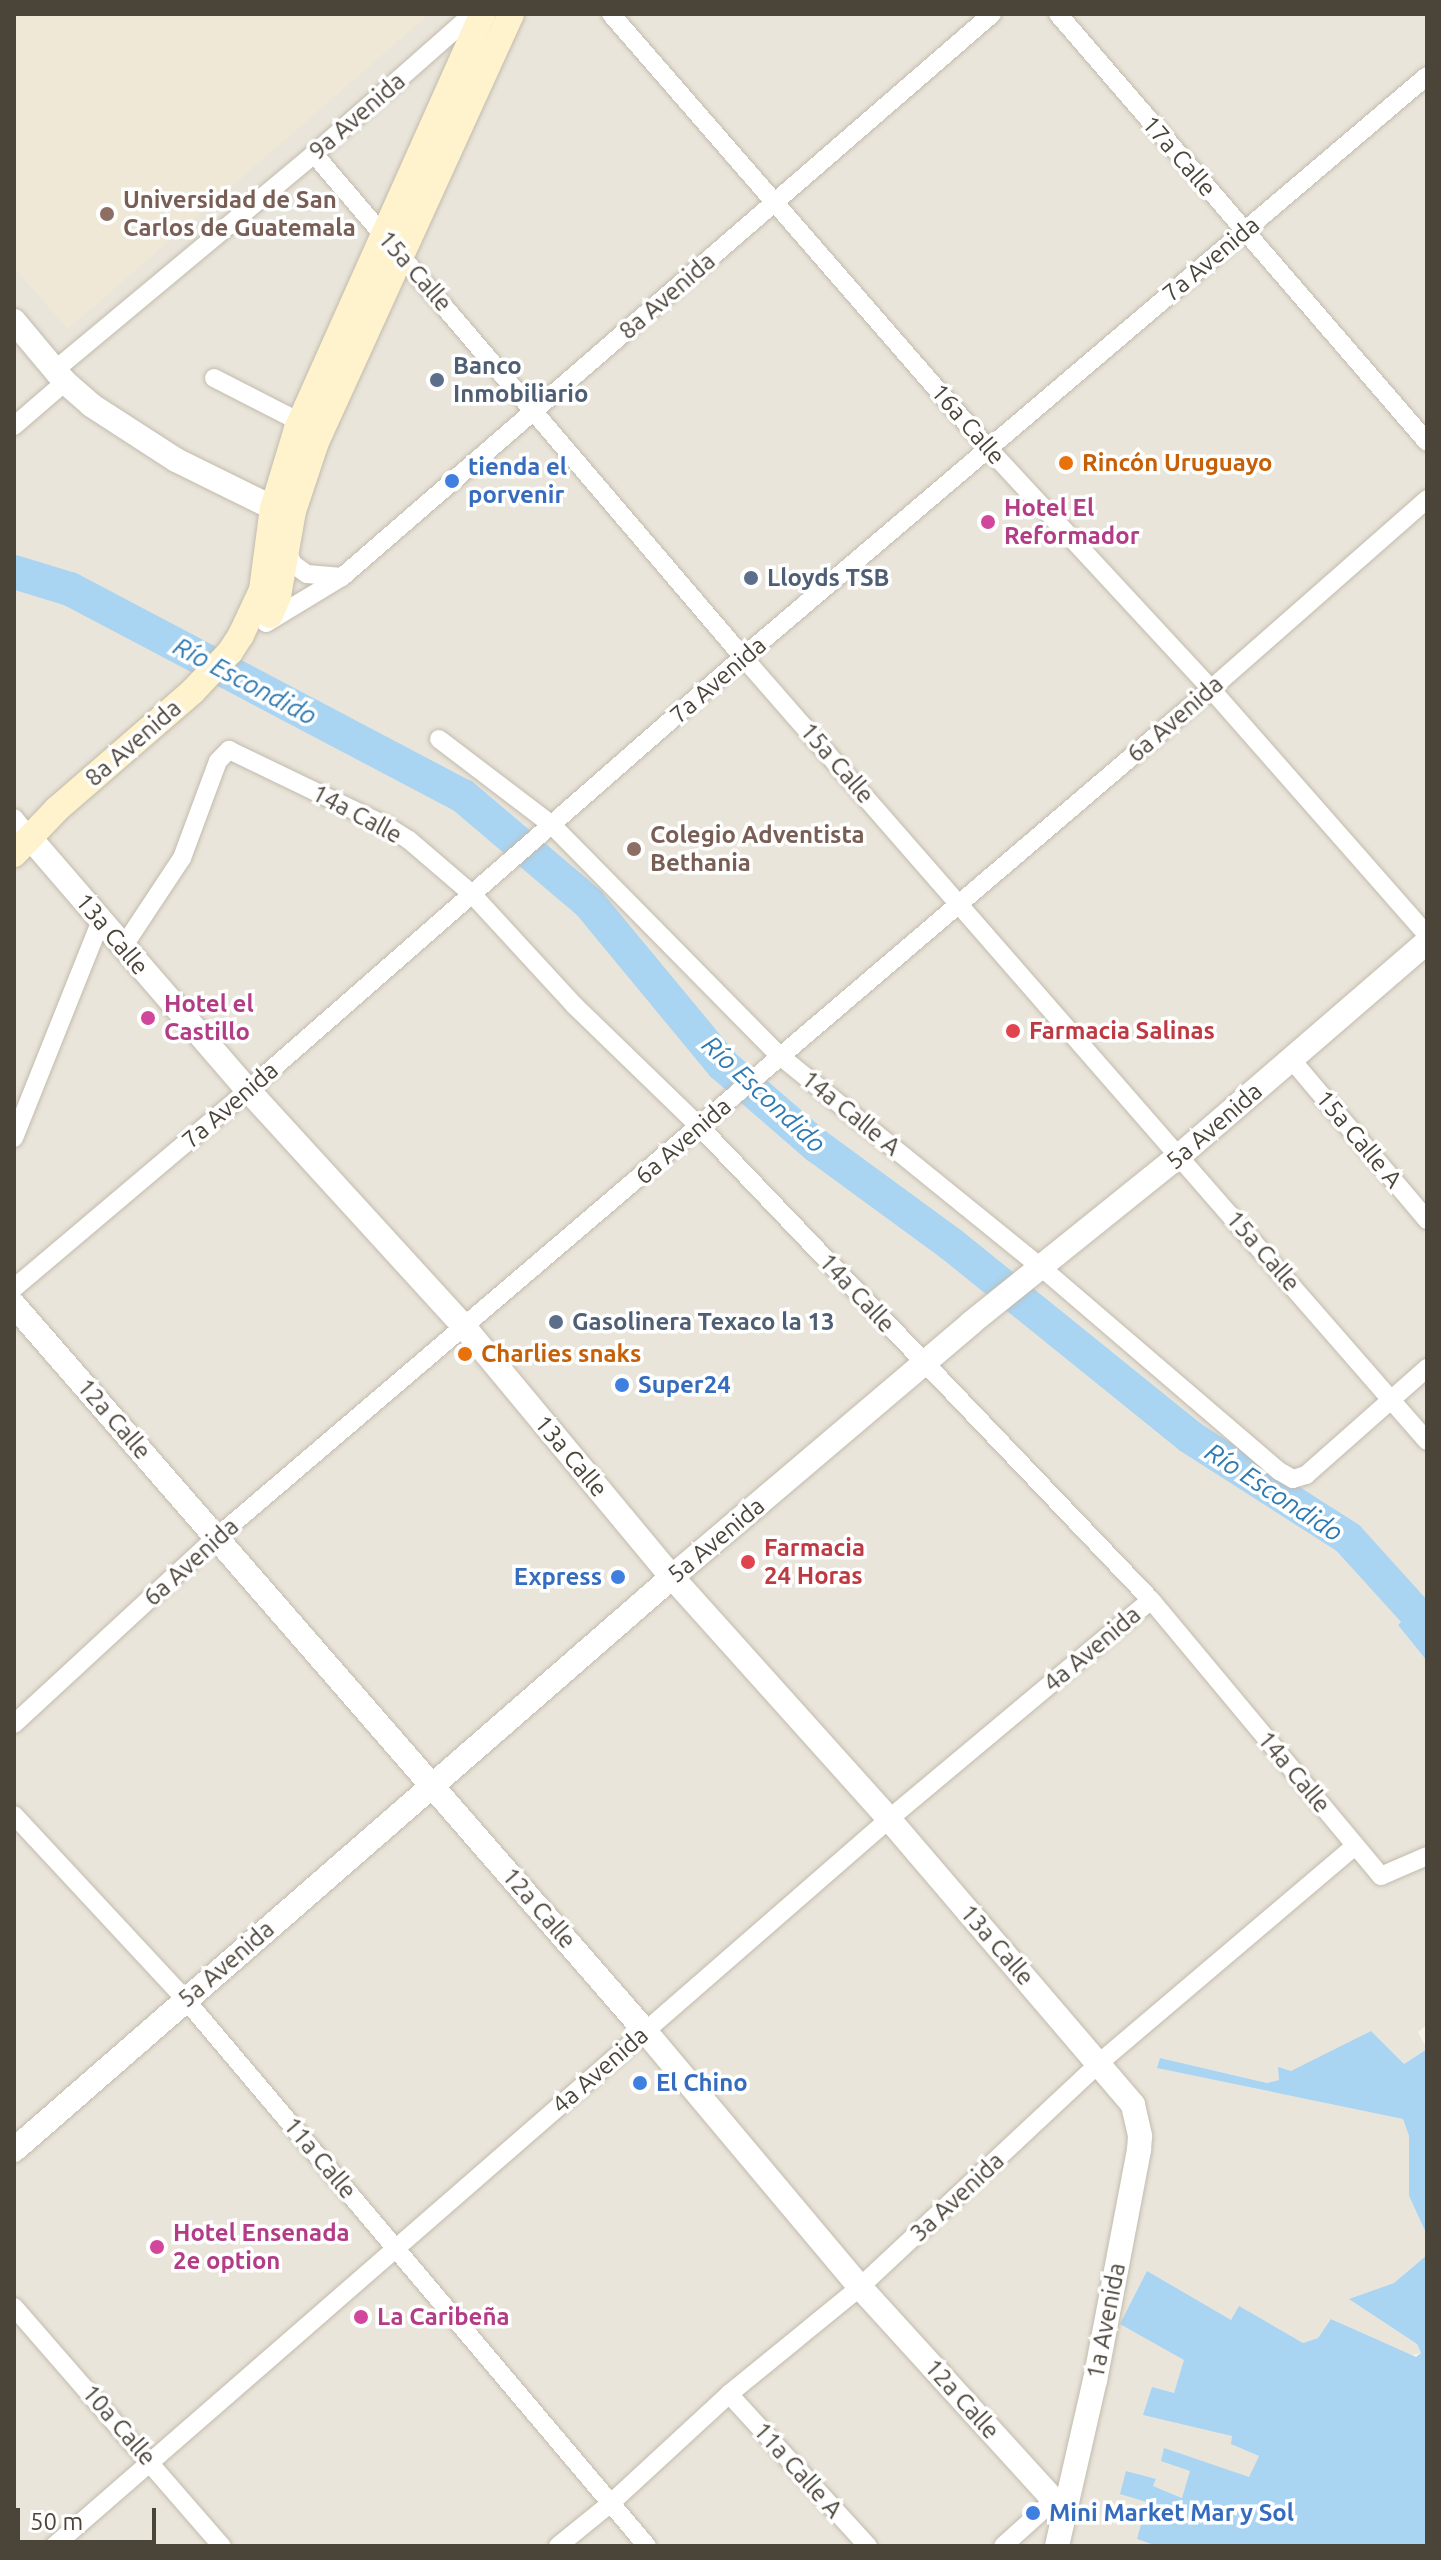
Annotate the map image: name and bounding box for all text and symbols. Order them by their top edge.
street label: 9a Avenida [303,67,411,165]
street label: 17a Calle [1136,110,1222,202]
place label: Universidad de San Carlos de Guatemala [123,186,356,242]
marker: Universidad de San Carlos de Guatemala [98,205,116,223]
street label: 7a Avenida [1157,210,1265,308]
street label: 15a Calle [372,225,458,317]
street label: 8a Avenida [613,247,721,345]
place label: Banco Inmobiliario [453,352,588,408]
marker: Banco Inmobiliario [428,371,446,389]
street label: 16a Calle [925,378,1011,470]
place label: Rincón Uruguayo [1082,449,1273,477]
place label: tienda el porvenir [468,453,567,509]
marker: Rincón Uruguayo [1057,454,1075,472]
marker: tienda el porvenir [443,472,461,490]
place label: Hotel El Reformador [1004,494,1140,550]
marker: Hotel El Reformador [979,513,997,531]
place label: Lloyds TSB [767,564,889,592]
marker: Lloyds TSB [742,569,760,587]
water label: Río Escondido [168,630,322,732]
street label: 7a Avenida [664,631,772,729]
street label: 6a Avenida [1121,670,1229,768]
street label: 8a Avenida [79,694,187,792]
street label: 15a Calle [794,717,880,809]
street label: 14a Calle [307,778,407,850]
place label: Colegio Adventista Bethania [650,821,864,877]
marker: Colegio Adventista Bethania [625,840,643,858]
street label: 13a Calle [70,887,154,981]
place label: Hotel el Castillo [164,990,254,1046]
marker: Hotel el Castillo [139,1009,157,1027]
place label: Farmacia Salinas [1029,1017,1215,1045]
marker: Farmacia Salinas [1004,1022,1022,1040]
water label: Río Escondido [696,1029,832,1159]
street label: 7a Avenida [176,1056,284,1154]
street label: 14a Calle A [796,1064,906,1162]
street label: 5a Avenida [1160,1077,1268,1175]
street label: 15a Calle A [1310,1084,1408,1194]
street label: 6a Avenida [629,1092,737,1190]
street label: 15a Calle [1220,1205,1306,1297]
street label: 14a Calle [813,1247,901,1339]
place label: Gasolinera Texaco la 13 [572,1308,835,1336]
marker: Gasolinera Texaco la 13 [547,1313,565,1331]
place label: Charlies snaks [481,1340,641,1368]
marker: Charlies snaks [456,1345,474,1363]
place label: Super24 [638,1371,731,1399]
street label: 12a Calle [71,1373,157,1465]
marker: Super24 [613,1376,631,1394]
street label: 13a Calle [529,1409,613,1503]
water label: Río Escondido [1199,1436,1349,1548]
street label: 5a Avenida [662,1491,770,1589]
street label: 6a Avenida [138,1512,244,1612]
place label: Farmacia 24 Horas [764,1534,865,1590]
marker: Farmacia 24 Horas [739,1553,757,1571]
place label: Express [514,1563,602,1591]
marker: Express [609,1568,627,1586]
street label: 4a Avenida [1038,1600,1146,1698]
street label: 14a Calle [1252,1725,1336,1819]
street label: 12a Calle [496,1862,582,1954]
street label: 13a Calle [954,1899,1040,1991]
street label: 5a Avenida [172,1915,280,2013]
street label: 4a Avenida [546,2021,654,2119]
place label: El Chino [656,2069,748,2097]
marker: El Chino [631,2074,649,2092]
street label: 11a Calle [278,2111,362,2205]
street label: 3a Avenida [904,2146,1010,2248]
place label: Hotel Ensenada 2e option [173,2219,350,2275]
marker: Hotel Ensenada 2e option [148,2238,166,2256]
street label: 1a Avenida [1081,2261,1131,2381]
place label: La Caribeña [377,2303,510,2331]
marker: La Caribeña [352,2308,370,2326]
street label: 12a Calle [919,2353,1005,2445]
street label: 10a Calle [76,2379,162,2471]
street label: 11a Calle A [748,2416,848,2524]
scale bar [20,2492,160,2542]
place label: Mini Market Mar y Sol [1049,2499,1294,2527]
marker: Mini Market Mar y Sol [1024,2504,1042,2522]
text: 50 m [30,2508,83,2535]

